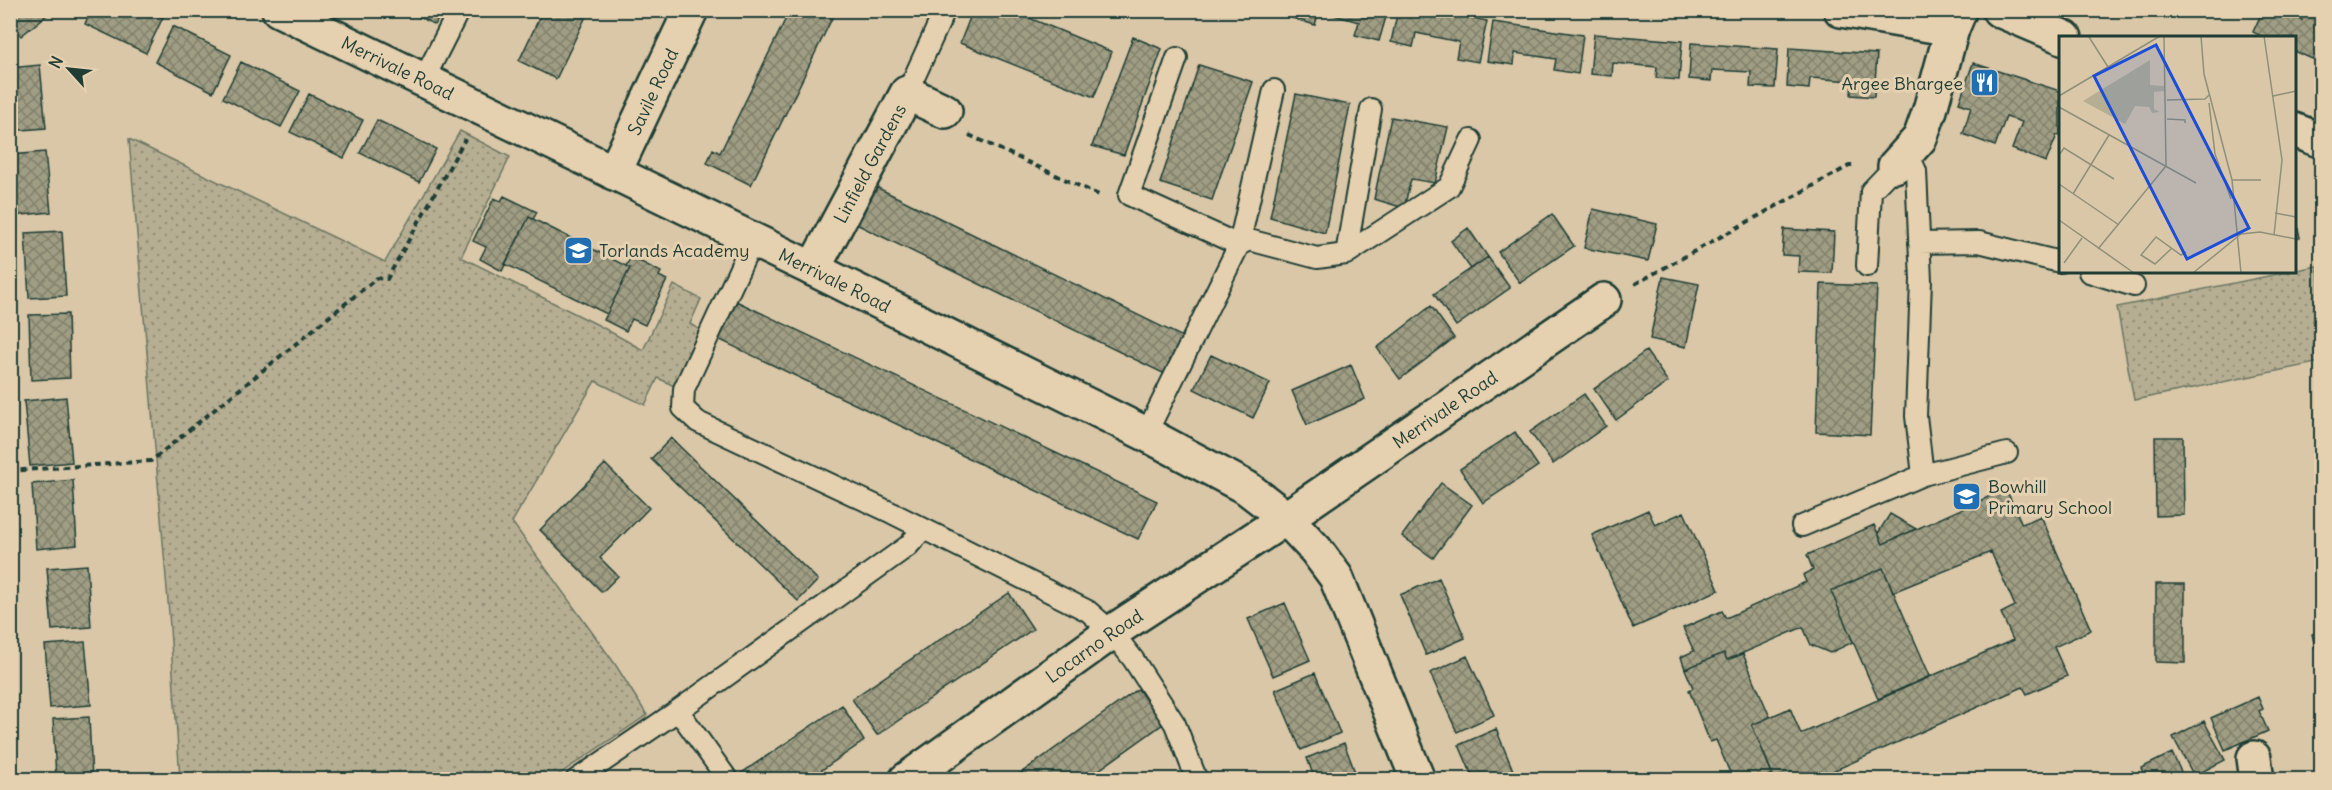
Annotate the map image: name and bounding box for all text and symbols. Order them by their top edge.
street label: Merrivale Road [338,31,458,105]
inset map [2059,36,2296,273]
north arrow [39,39,99,99]
street label: Savile Road [622,44,683,139]
text: N [44,53,67,72]
restaurant icon: Argee Bhargee [1968,67,2000,99]
place label: Argee Bhargee [1842,72,1963,95]
street label: Linfield Gardens [828,99,911,227]
school or university icon: Torlands Academy [562,234,594,266]
place label: Torlands Academy [599,239,749,262]
street label: Merrivale Road [775,243,895,317]
street label: Merrivale Road [1388,365,1502,453]
place label: Bowhill Primary School [1988,475,2112,519]
school or university icon: Bowhill Primary School [1951,480,1983,512]
street label: Locarno Road [1041,603,1147,688]

